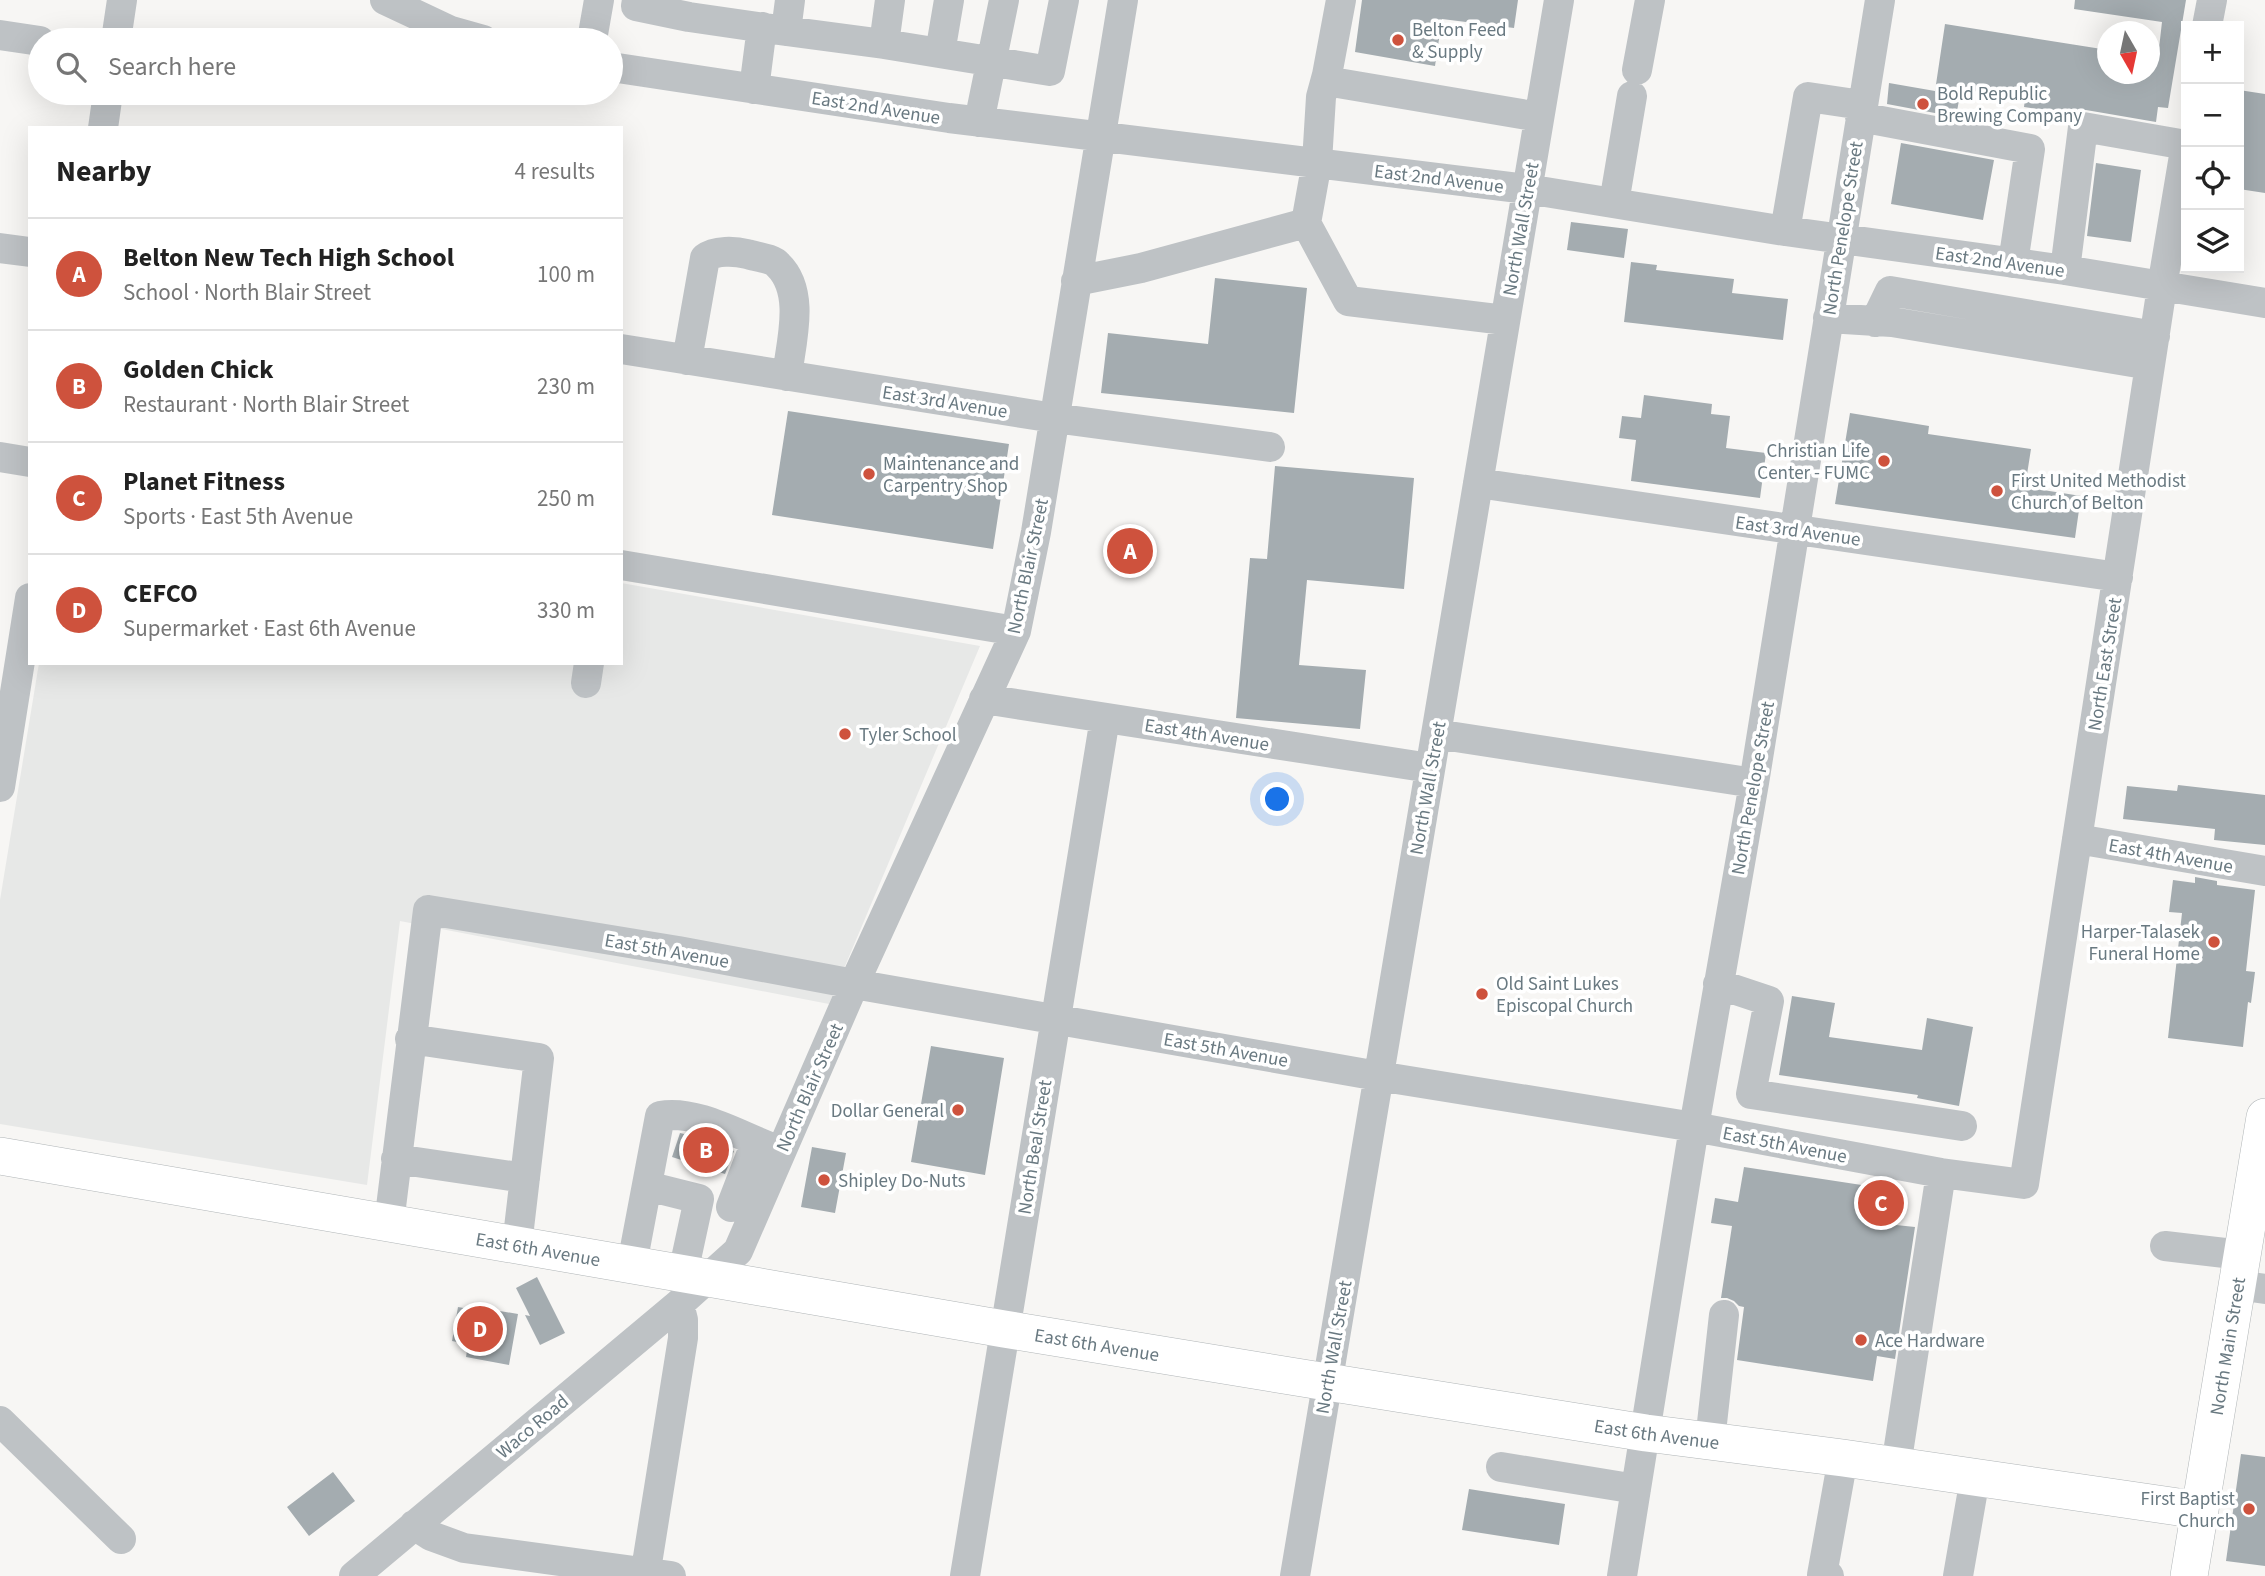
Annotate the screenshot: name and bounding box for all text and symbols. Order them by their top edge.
place label: Belton Feed & Supply [1412,17,1507,66]
north arrow [2097,21,2160,84]
map controls [2181,21,2244,273]
button: + [2181,21,2244,84]
search box [28,28,623,105]
marker: Belton Feed & Supply [1390,32,1406,48]
icon: search [52,48,90,86]
text: Search here [108,48,236,85]
place label: Bold Republic Brewing Company [1937,81,2082,130]
button: − [2181,84,2244,147]
street label: East 2nd Avenue [809,85,942,132]
marker: Bold Republic Brewing Company [1915,96,1931,112]
street label: North Penelope Street [1816,139,1871,317]
button: locate [2181,147,2244,210]
text: Nearby [56,150,151,193]
text: 4 results [515,155,595,188]
street label: East 2nd Avenue [1373,158,1505,201]
street label: North Wall Street [1496,160,1547,298]
button: layers [2181,210,2244,273]
text: Belton New Tech High School [123,239,454,276]
street label: East 2nd Avenue [1933,240,2066,285]
text: A [72,258,86,291]
text: 100 m [537,258,595,291]
text: School · North Blair Street [123,276,371,309]
text: Golden Chick [123,351,273,388]
text: B [72,370,86,403]
text: 230 m [537,370,595,403]
street label: East 3rd Avenue [880,379,1009,426]
text: Restaurant · North Blair Street [123,388,409,421]
place label: Christian Life Center - FUMC [1757,438,1870,487]
place label: Maintenance and Carpentry Shop [883,451,1019,500]
marker: Christian Life Center - FUMC [1876,453,1892,469]
text: Planet Fitness [123,463,285,500]
marker: Maintenance and Carpentry Shop [861,466,877,482]
place label: First United Methodist Church of Belton [2011,468,2187,517]
text: C [72,482,86,515]
text: 250 m [537,482,595,515]
marker: First United Methodist Church of Belton [1989,483,2005,499]
street label: North Blair Street [1001,495,1056,637]
text: Sports · East 5th Avenue [123,500,353,533]
street label: East 3rd Avenue [1733,509,1862,554]
pin: A [1107,525,1153,577]
text: CEFCO [123,575,198,612]
text: D [72,594,86,627]
text: 330 m [537,594,595,627]
street label: North East Street [2082,595,2129,733]
text: Supermarket · East 6th Avenue [123,612,416,645]
street label: North Penelope Street [1725,699,1782,877]
street label: East 4th Avenue [1142,712,1271,759]
street label: North Wall Street [1403,719,1454,857]
place label: Tyler School [859,722,957,749]
marker: Tyler School [837,726,853,742]
your location [1260,782,1294,816]
street label: East 4th Avenue [2106,832,2235,881]
place label: Harper-Talasek Funeral Home [2081,919,2201,968]
street label: East 5th Avenue [602,927,731,976]
marker: Harper-Talasek Funeral Home [2206,934,2222,950]
place label: Old Saint Lukes Episcopal Church [1496,971,1633,1020]
marker: Old Saint Lukes Episcopal Church [1474,986,1490,1002]
street label: North Blair Street [770,1019,851,1156]
street label: East 5th Avenue [1161,1026,1290,1075]
street label: North Beal Street [1012,1077,1060,1216]
place label: Dollar General [831,1098,944,1125]
marker: Dollar General [950,1102,966,1118]
street label: East 5th Avenue [1720,1120,1849,1171]
pin: B [683,1124,729,1176]
place label: Shipley Do-Nuts [838,1168,966,1195]
marker: Shipley Do-Nuts [816,1172,832,1188]
pin: C [1858,1177,1904,1229]
street label: East 6th Avenue [473,1226,602,1274]
street label: North Main Street [2204,1275,2253,1418]
street label: North Wall Street [1309,1278,1360,1416]
pin: D [457,1303,503,1355]
street label: East 6th Avenue [1032,1322,1161,1369]
place label: Ace Hardware [1875,1328,1985,1355]
marker: Ace Hardware [1853,1332,1869,1348]
street label: Waco Road [491,1389,575,1466]
street label: East 6th Avenue [1592,1413,1721,1457]
place label: First Baptist Church [2141,1486,2236,1535]
marker: First Baptist Church [2241,1501,2257,1517]

